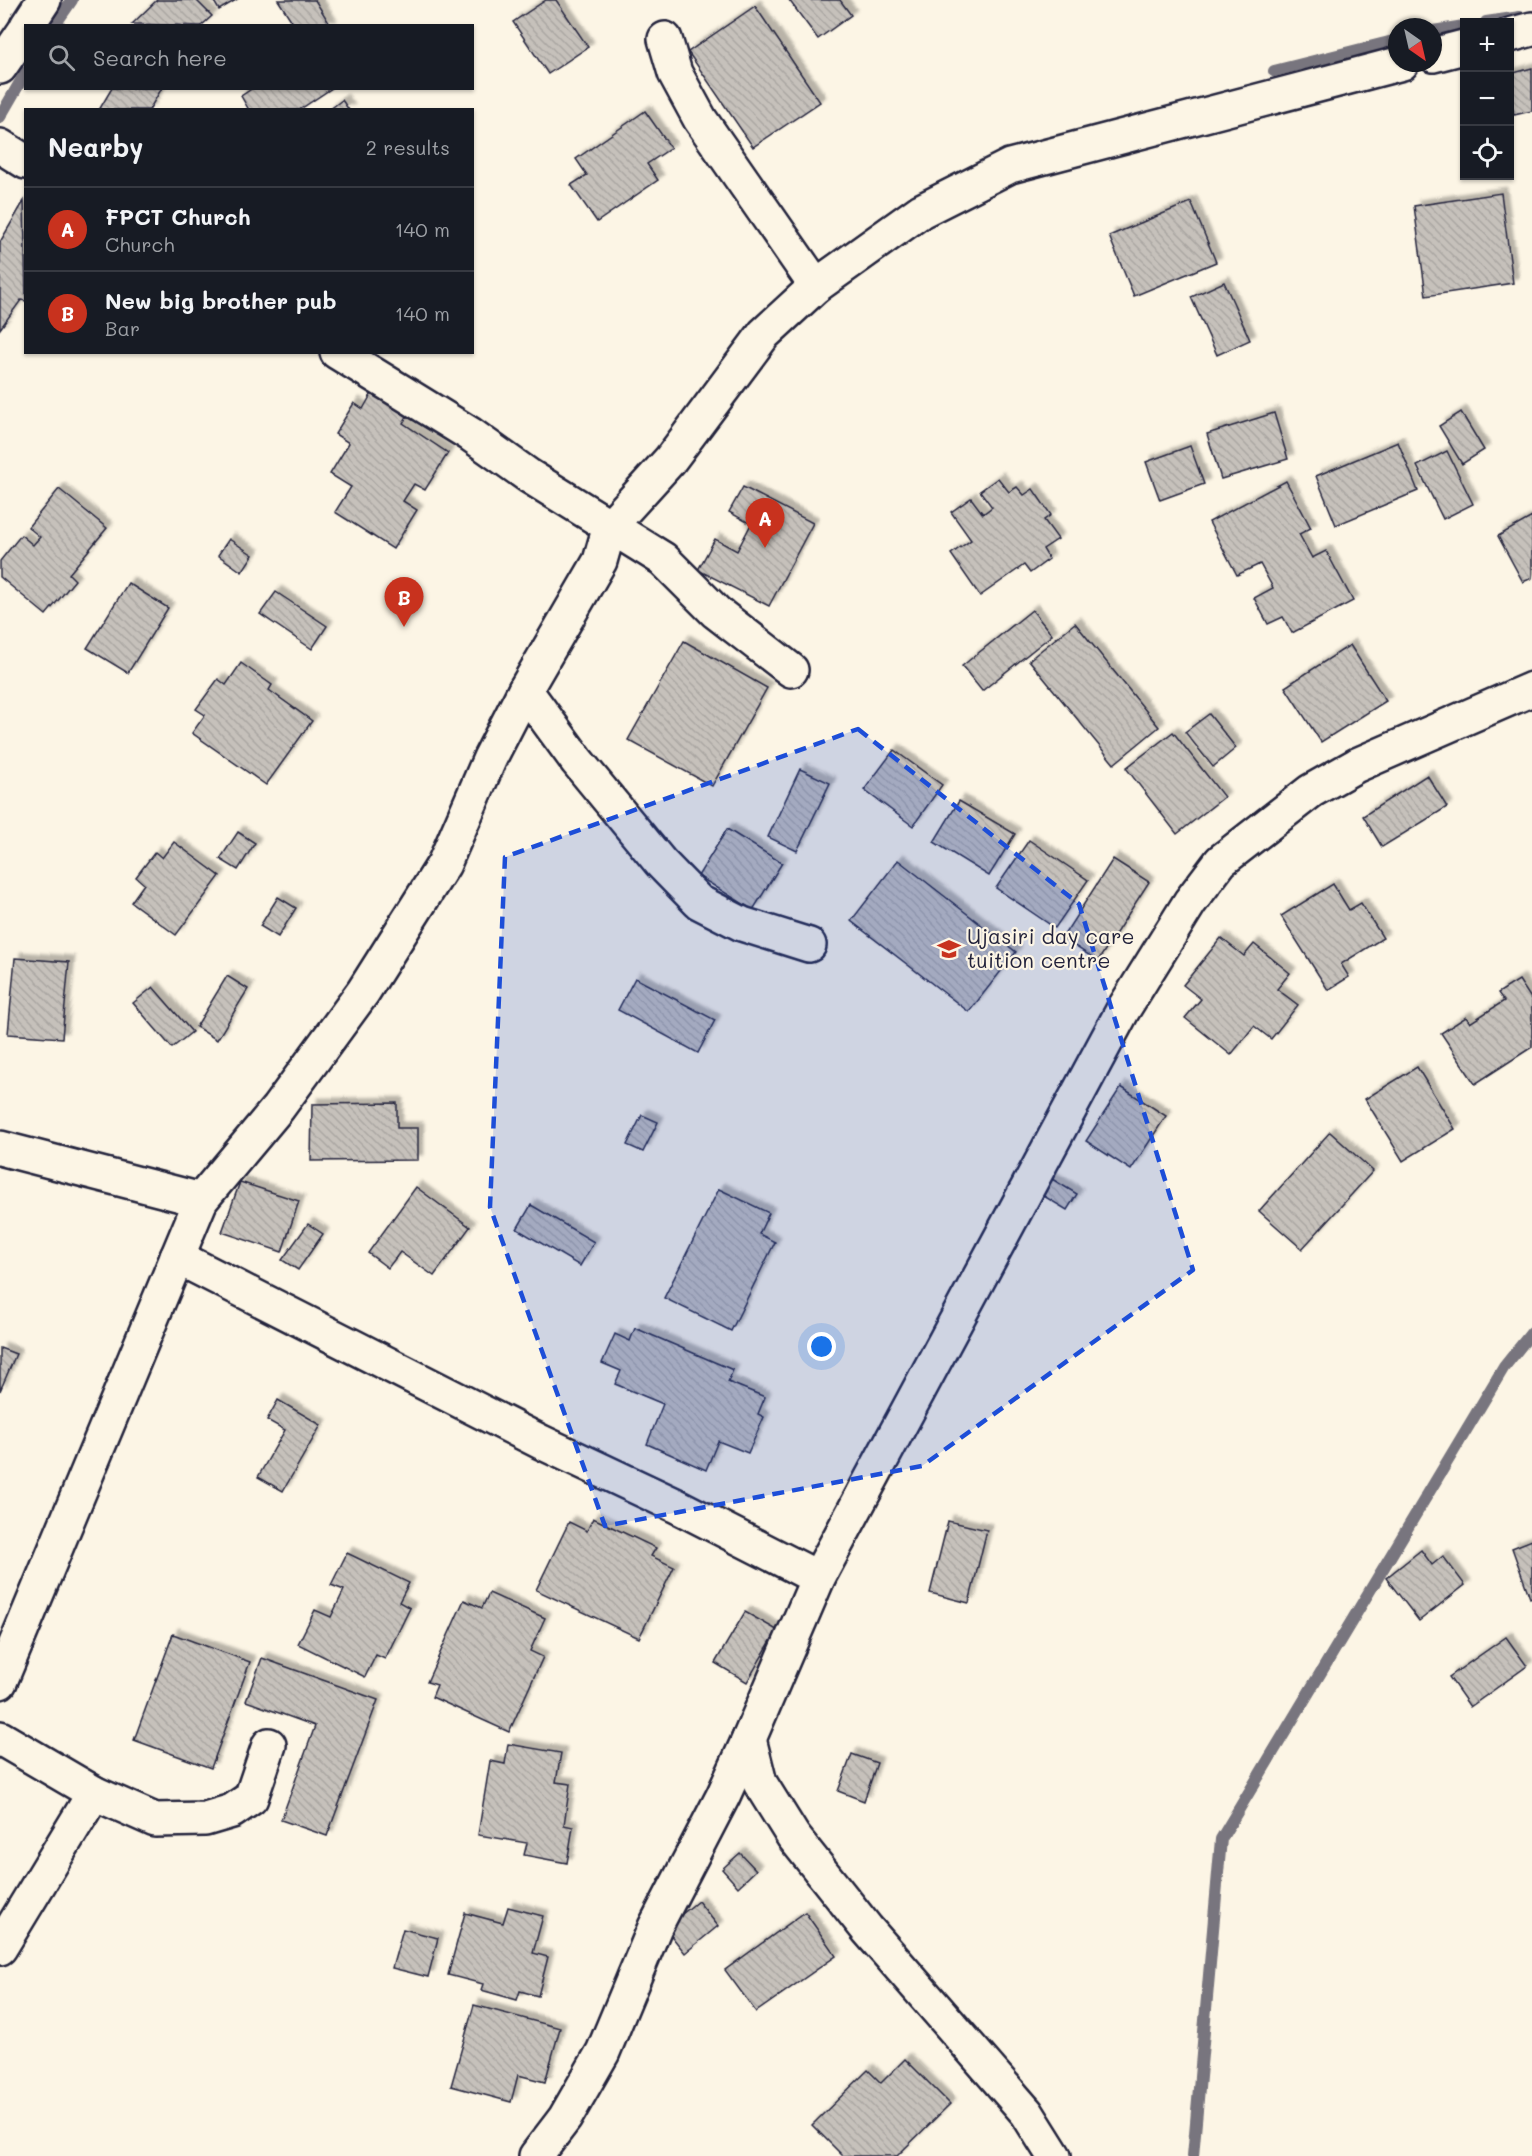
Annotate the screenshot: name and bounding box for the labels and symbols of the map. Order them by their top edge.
north arrow [1388,18,1442,72]
pin: A [746,498,784,548]
pin: B [384,578,424,627]
place label: Ujasiri day care tuition centre [967,922,1135,973]
school or university icon: Ujasiri day care tuition centre [936,936,962,962]
your location [807,1332,836,1361]

